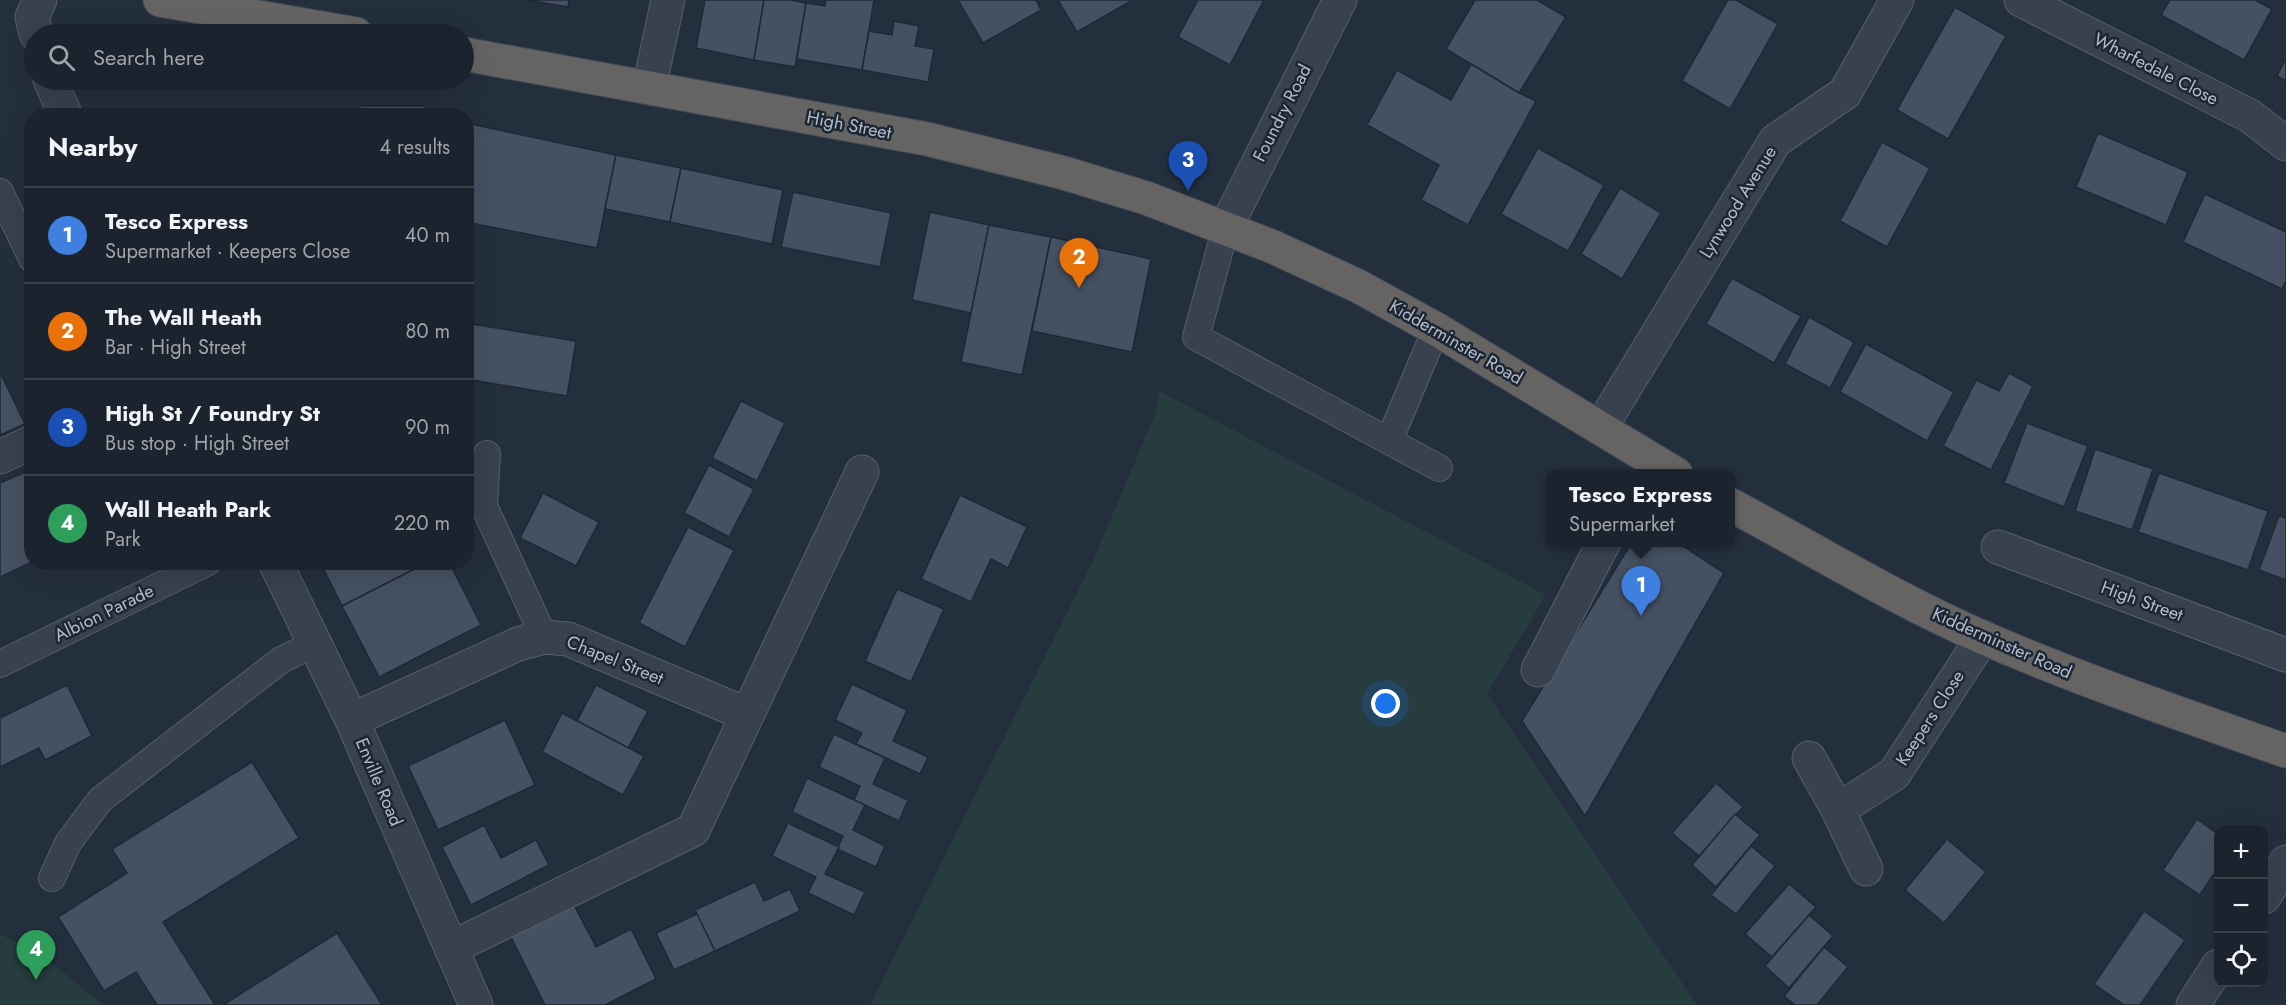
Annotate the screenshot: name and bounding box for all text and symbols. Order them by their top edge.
search box [24,24,474,90]
street label: Wharfedale Close [2089,26,2223,112]
icon: search [45,41,78,74]
text: Search here [93,41,204,73]
street label: Foundry Road [1246,60,1318,166]
street label: High Street [805,104,894,146]
text: Nearby [48,128,137,166]
text: 4 results [379,133,450,162]
street label: Lynwood Avenue [1693,141,1783,263]
pin: 3 [1168,142,1208,191]
text: Tesco Express [105,205,248,237]
text: 1 [62,221,73,250]
text: 40 m [405,221,450,250]
text: Supermarket · Keepers Close [105,237,350,266]
pin: 2 [1060,238,1098,288]
street label: Kidderminster Road [1384,293,1528,391]
text: The Wall Heath [105,301,262,333]
text: 2 [61,317,74,346]
text: 80 m [405,317,450,346]
text: Bar · High Street [105,333,246,362]
text: High St / Foundry St [105,397,320,429]
text: 3 [61,413,74,442]
text: 90 m [405,413,450,442]
text: Bus stop · High Street [105,429,289,458]
popup [1546,469,1735,547]
text: Tesco Express [1569,478,1712,510]
text: Wall Heath Park [105,493,271,525]
text: 4 [61,509,74,538]
text: 220 m [394,509,450,538]
text: Supermarket [1569,510,1675,539]
text: Park [105,525,141,554]
pin: 1 [1622,566,1660,616]
street label: High Street [2097,574,2187,628]
street label: Albion Parade [50,578,158,648]
street label: Kidderminster Road [1928,601,2076,685]
street label: Chapel Street [563,629,668,691]
street label: Keepers Close [1889,665,1971,771]
your location [1371,689,1400,718]
street label: Enville Road [349,734,409,830]
map controls [2214,825,2268,987]
button: + [2214,825,2268,879]
button: − [2214,879,2268,933]
pin: 4 [16,930,56,980]
button: locate [2214,933,2268,987]

